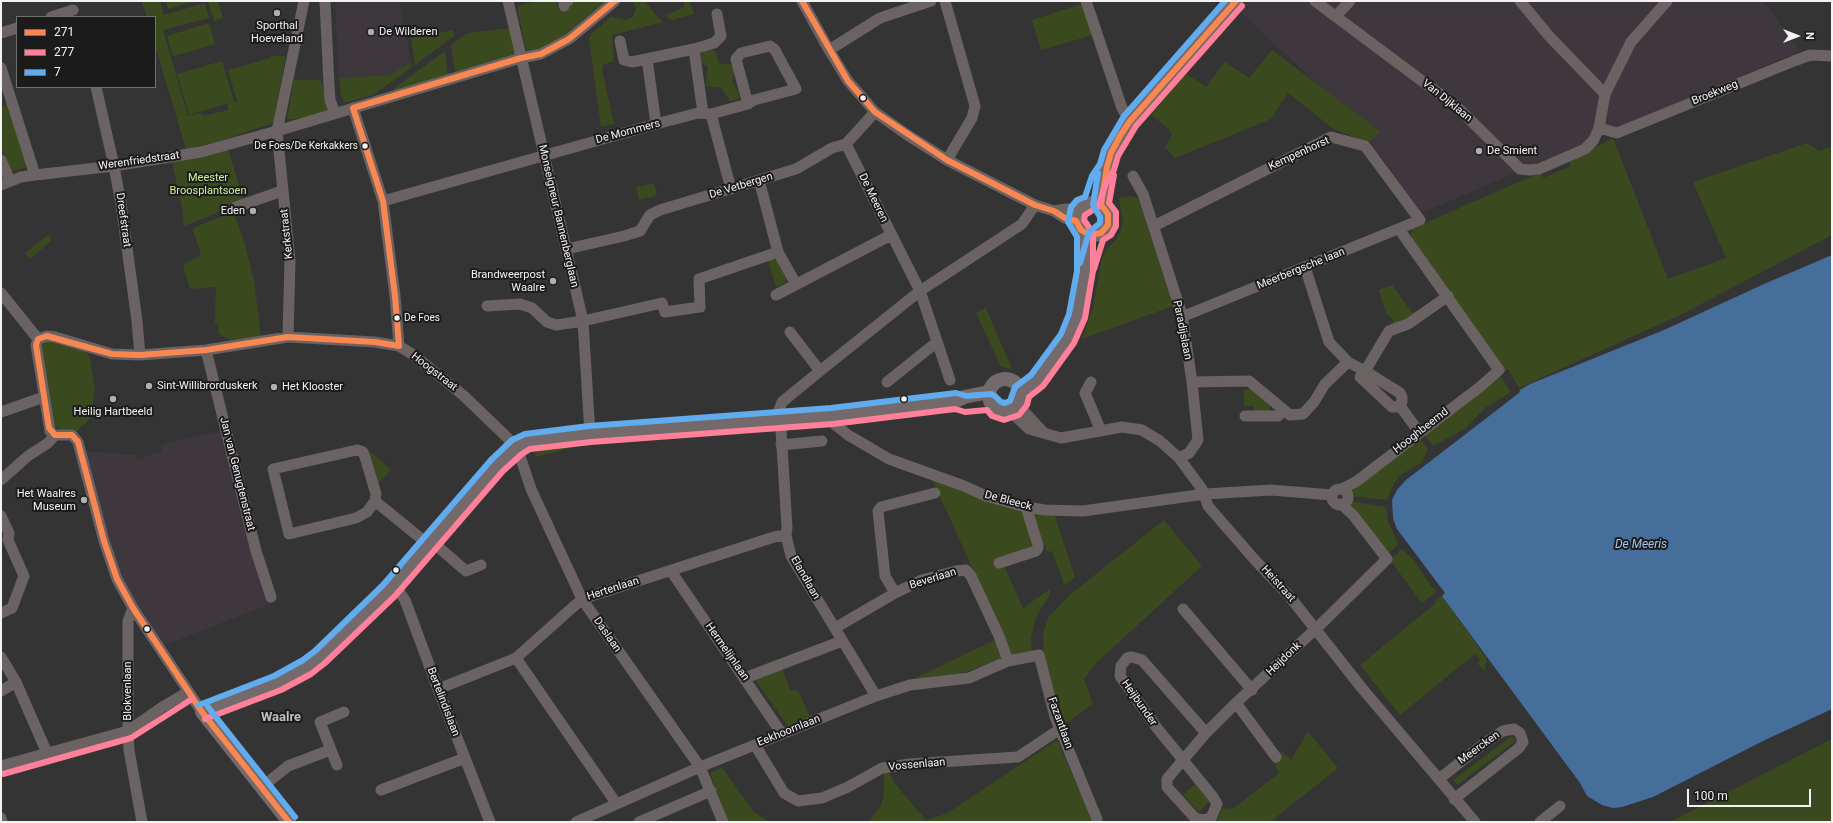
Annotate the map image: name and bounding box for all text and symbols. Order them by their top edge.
marker: Sporthal Hoeveland [272,8,282,18]
legend [16,16,156,88]
north arrow [1777,16,1817,56]
place label: Sporthal Hoeveland [251,19,303,45]
text: 271 [54,25,74,39]
place label: De Wilderen [379,25,437,39]
marker: De Wilderen [366,27,376,37]
text: N [1803,32,1816,40]
text: 277 [54,45,74,59]
text: 7 [54,65,61,79]
street label: Van Dijklaan [1419,77,1475,125]
street label: Broekweg [1690,78,1740,108]
unlabelled marker [858,93,868,103]
street label: De Mommers [594,117,662,147]
street label: Kempenhorst [1266,134,1332,174]
place label: De Foes/De Kerkakkers [254,140,358,152]
marker: De Foes/De Kerkakkers [360,141,370,151]
street label: Monseigneur Bannenberglaan [535,143,581,289]
place label: De Smient [1487,144,1537,158]
marker: De Smient [1474,146,1484,156]
street label: Werenfriedstraat [98,149,180,173]
street label: De Vetbergen [708,170,774,202]
park label: Meester Broosplantsoen [169,171,247,197]
street label: De Meeren [856,171,890,225]
street label: Dreefstraat [113,192,133,248]
place label: Eden [221,204,245,218]
marker: Eden [248,206,258,216]
street label: Kerkstraat [278,208,296,260]
street label: Meerbergsche laan [1255,245,1347,293]
place label: Brandweerpost Waalre [471,268,545,294]
marker: Brandweerpost Waalre [548,276,558,286]
street label: Paradijslaan [1170,299,1194,361]
place label: De Foes [404,312,440,324]
marker: De Foes [392,313,402,323]
street label: Hoogstraat [408,350,460,394]
place label: Sint-Willibrorduskerk [157,379,258,393]
place label: Het Klooster [282,380,343,394]
marker: Sint-Willibrorduskerk [144,381,154,391]
marker: Het Klooster [269,382,279,392]
marker: Heilig Hartbeeld [108,394,118,404]
unlabelled marker [899,394,909,404]
place label: Heilig Hartbeeld [74,405,152,419]
street label: Hooghbeemd [1391,405,1451,457]
street label: Jan van Genugtenstraat [217,416,257,532]
place label: Het Waalres Museum [17,487,76,513]
street label: De Bleeck [983,488,1033,514]
marker: Het Waalres Museum [79,495,89,505]
water label: De Meeris [1615,538,1667,552]
street label: Elandlaan [787,554,823,602]
street label: Heistraat [1258,563,1298,605]
unlabelled marker [391,565,401,575]
street label: Beverlaan [908,566,958,592]
street label: Hertenlaan [585,574,641,604]
street label: Daslaan [590,615,624,655]
street label: Hermelijnlaan [702,621,752,683]
unlabelled marker [142,624,152,634]
street label: Heijdonk [1264,639,1304,679]
street label: Blokvenlaan [121,661,135,721]
street label: Bertelindislaan [424,666,462,738]
street label: Heijbunder [1118,677,1160,729]
street label: Fazantlaan [1045,696,1075,750]
district label: Waalre [261,710,301,726]
street label: Eekhoornlaan [756,712,822,750]
street label: Meercken [1456,729,1502,767]
street label: Vossenlaan [888,756,946,774]
scale bar [1689,781,1813,807]
text: 100 m [1694,789,1728,803]

